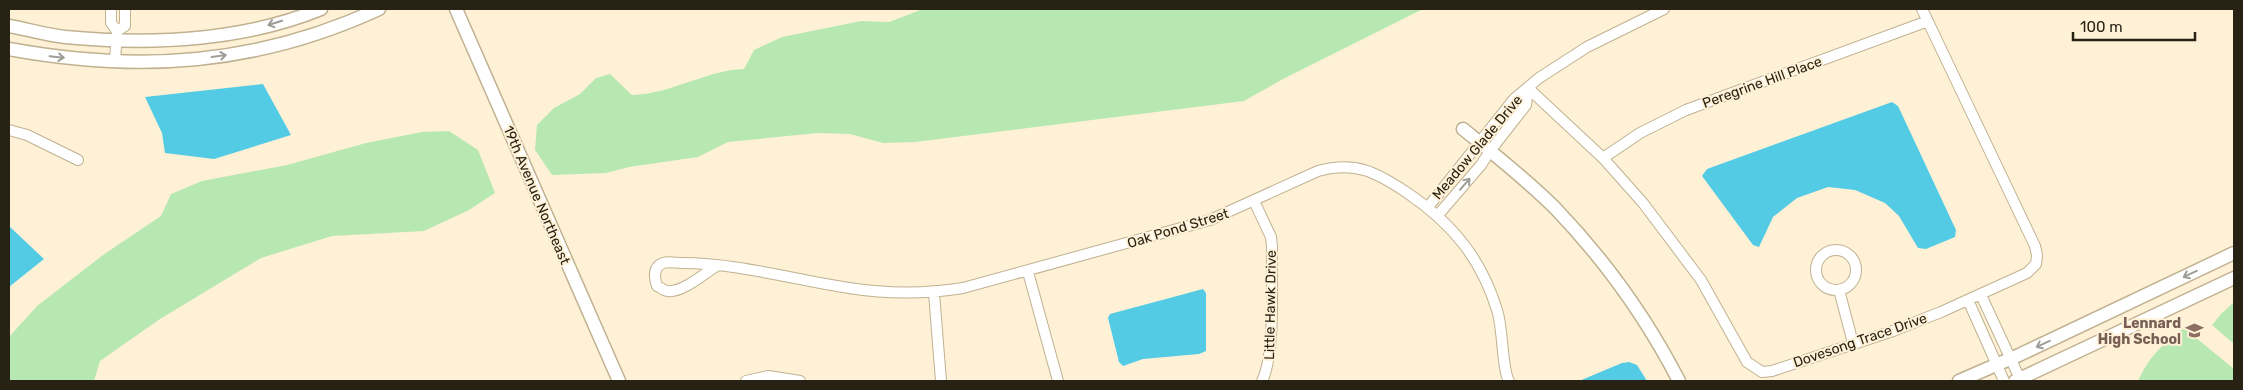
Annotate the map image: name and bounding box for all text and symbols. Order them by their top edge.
scale bar [2073,10,2196,42]
text: 100 m [2080,18,2122,36]
one-way arrow [267,19,283,29]
one-way arrow [210,51,226,61]
one-way arrow [49,52,65,61]
street label: Peregrine Hill Place [1700,53,1824,112]
street label: Meadow Glade Drive [1429,92,1526,203]
street label: 19th Avenue Northeast [500,123,574,268]
one-way arrow [1460,177,1471,190]
street label: Oak Pond Street [1125,205,1232,252]
street label: Little Hawk Drive [1261,250,1280,360]
one-way arrow [2183,270,2198,280]
street label: Dovesong Trace Drive [1791,310,1929,371]
place label: Lennard High School [2098,315,2181,348]
school or university icon: Lennard High School [2185,321,2205,341]
one-way arrow [2036,340,2051,349]

